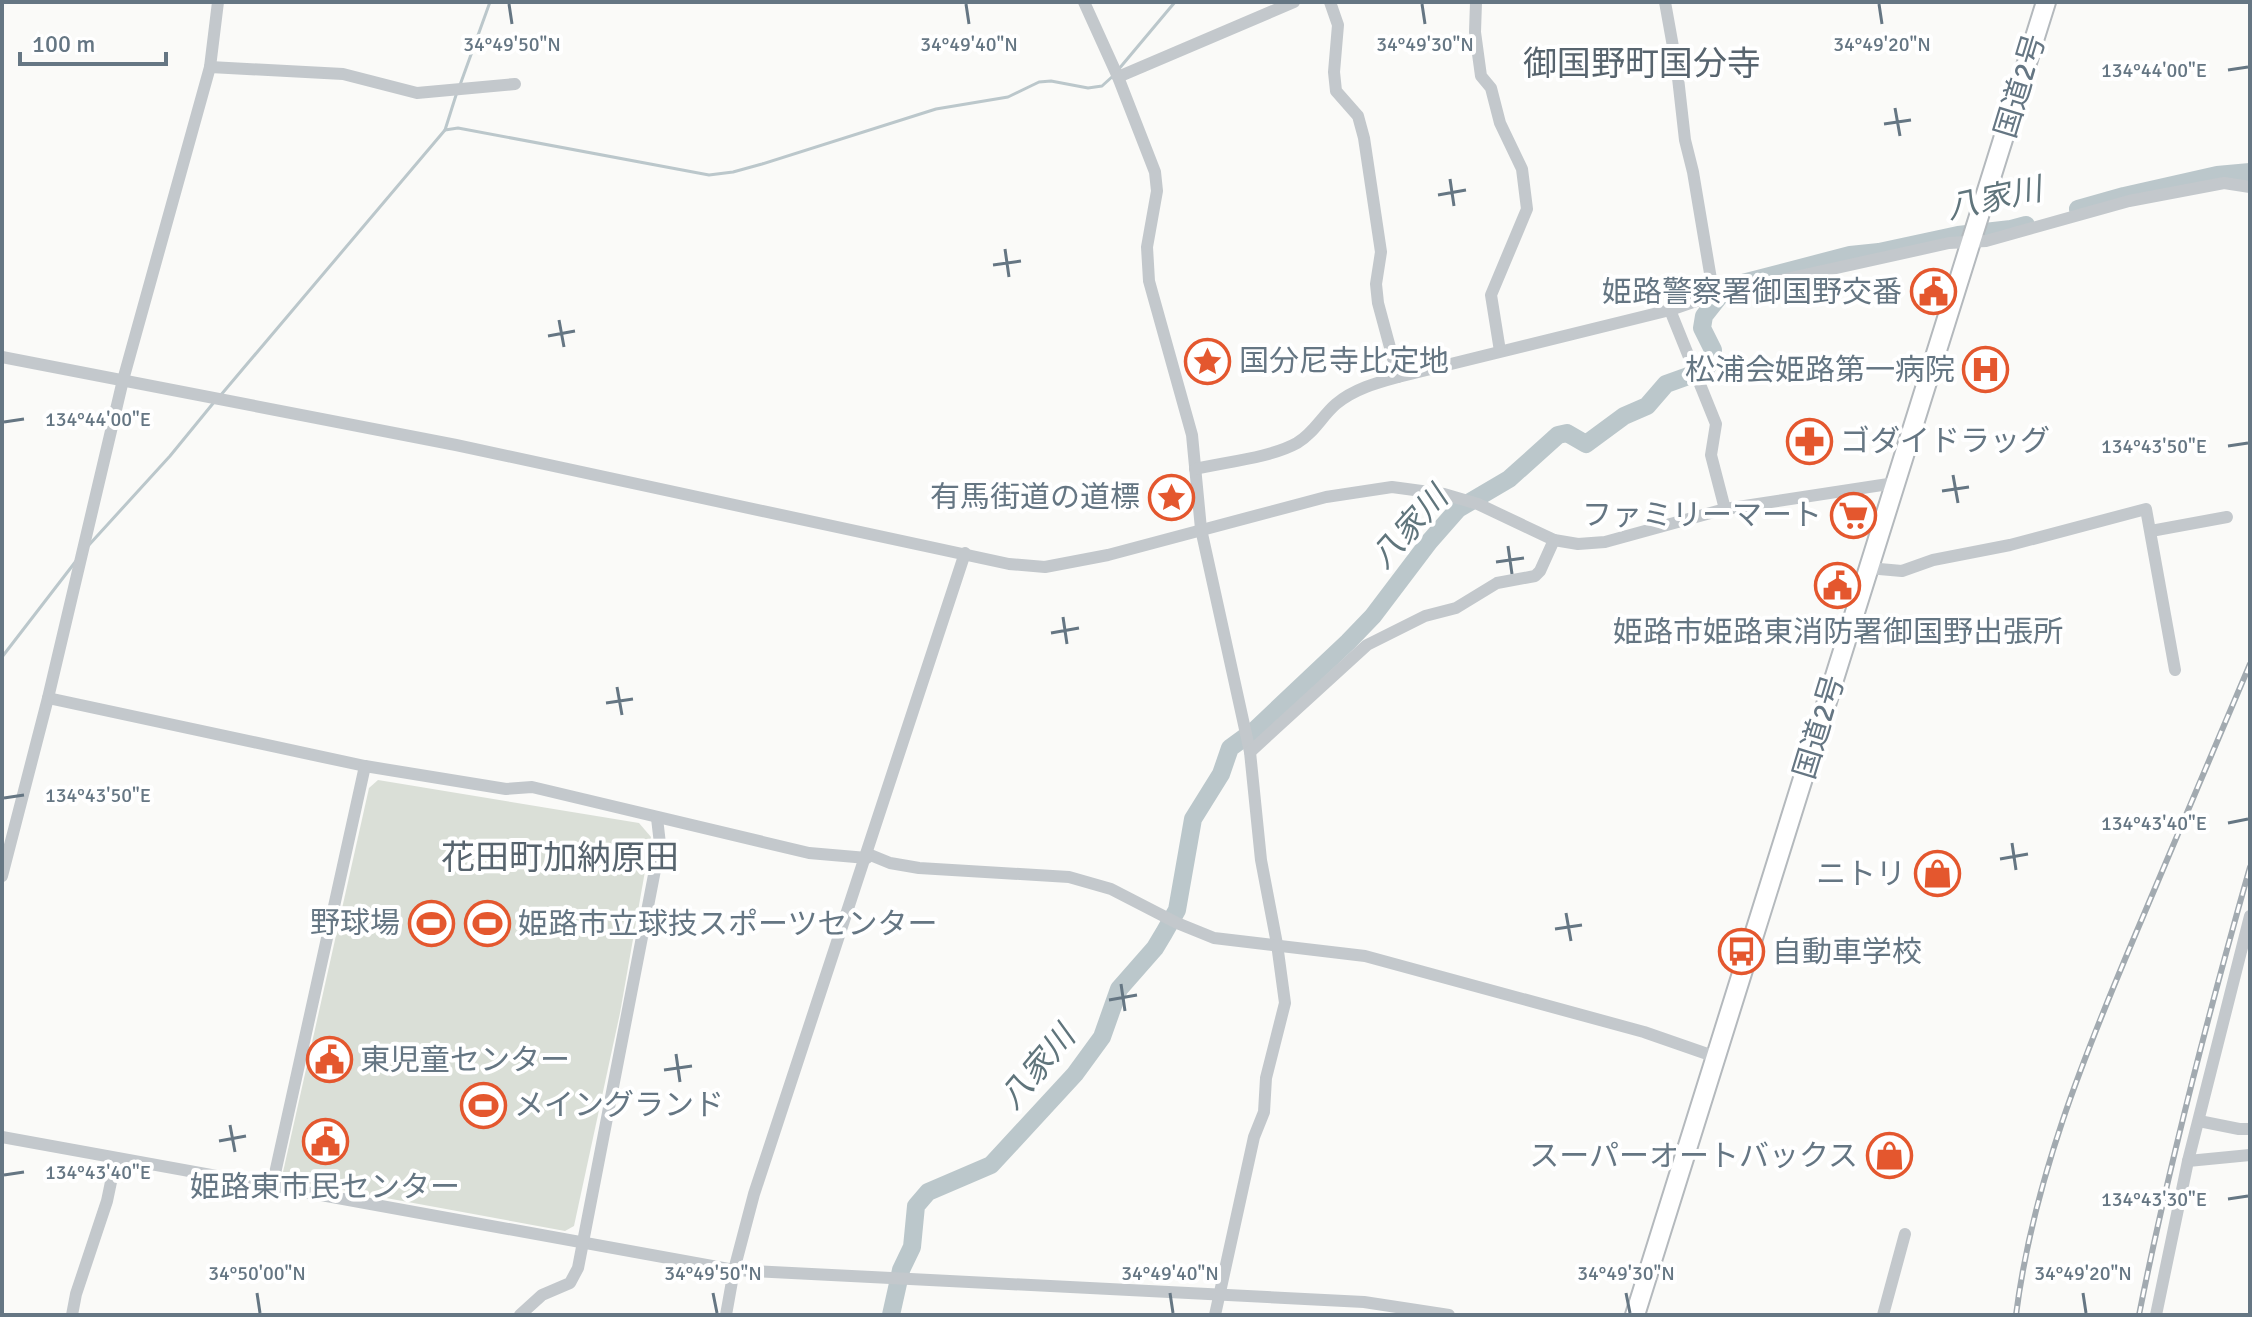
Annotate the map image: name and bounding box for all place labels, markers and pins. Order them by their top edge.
public building icon: 姫路警察署御国野交番 [1909,268,1957,316]
place label: 姫路警察署御国野交番 [1602,274,1902,311]
place icon: 国分尼寺比定地 [1184,337,1232,385]
place label: 国分尼寺比定地 [1239,343,1449,380]
hospital icon: 松浦会姫路第一病院 [1962,346,2010,394]
place label: 松浦会姫路第一病院 [1685,352,1955,389]
pharmacy icon: ゴダイドラッグ [1785,417,1833,465]
place label: ゴダイドラッグ [1840,423,2050,460]
place icon: 有馬街道の道標 [1147,473,1195,521]
place label: 有馬街道の道標 [930,479,1140,516]
supermarket icon: ファミリーマート [1829,491,1877,539]
place label: ファミリーマート [1582,497,1822,534]
public building icon: 姫路市姫路東消防署御国野出張所 [1814,562,1862,610]
place label: 姫路市姫路東消防署御国野出張所 [1613,614,2063,651]
shop icon: ニトリ [1913,850,1961,898]
place label: ニトリ [1816,856,1906,893]
sports icon: 野球場 [407,899,455,947]
sports icon: 姫路市立球技スポーツセンター [463,900,511,948]
place label: 野球場 [310,905,400,942]
place label: 姫路市立球技スポーツセンター [518,906,937,943]
bus stop icon: 自動車学校 [1717,928,1765,976]
place label: 自動車学校 [1772,934,1922,971]
public building icon: 東児童センター [305,1036,353,1084]
place label: 東児童センター [360,1042,570,1079]
sports icon: メイングランド [459,1081,507,1129]
place label: メイングランド [514,1087,724,1124]
public building icon: 姫路東市民センター [301,1117,349,1165]
shop icon: スーパーオートバックス [1865,1132,1913,1180]
place label: スーパーオートバックス [1529,1138,1858,1175]
place label: 姫路東市民センター [190,1169,460,1206]

